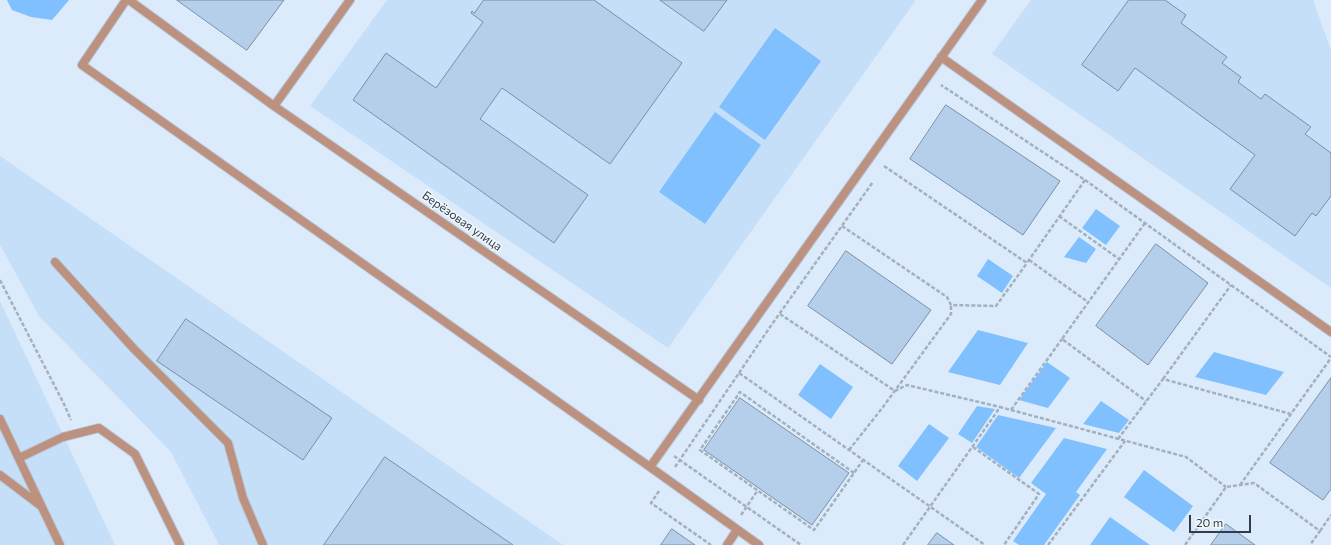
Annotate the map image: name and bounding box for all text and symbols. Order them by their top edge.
street label: Берёзовая улица [419,188,505,254]
scale bar [1191,507,1253,533]
text: 20 m [1196,515,1223,529]

